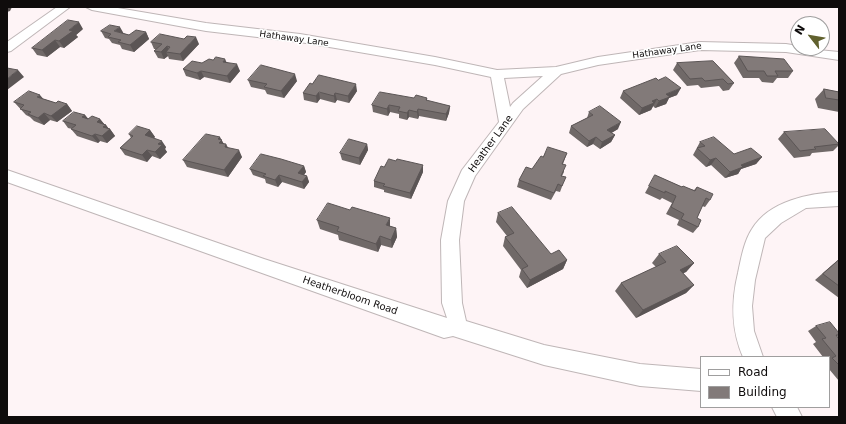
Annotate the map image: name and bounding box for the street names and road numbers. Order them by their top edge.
street label: Hathaway Lane [259,29,329,49]
street label: Hathaway Lane [632,41,702,61]
street label: Heather Lane [466,113,516,175]
street label: Heatherbloom Road [301,274,399,318]

